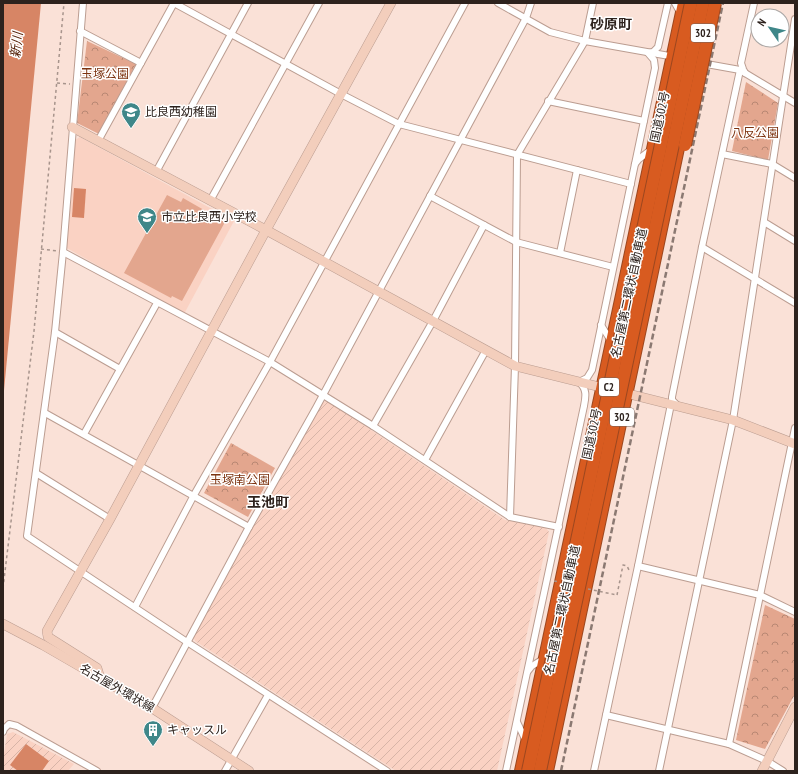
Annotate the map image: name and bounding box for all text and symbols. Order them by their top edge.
north arrow [750,8,790,48]
district label: 砂原町 [590,15,632,33]
text: N [754,16,769,29]
road number: 302 [691,24,715,42]
water label: 新川 [7,29,27,59]
park label: 玉塚公園 [81,66,129,81]
street label: 国道302号 [647,90,672,144]
school or university icon: 比良西幼稚園 [120,101,142,129]
place label: 比良西幼稚園 [145,104,217,119]
park label: 八反公園 [731,125,779,140]
school or university icon: 市立比良西小学校 [136,206,158,234]
place label: 市立比良西小学校 [161,209,257,224]
street label: 名古屋第二環状自動車道 [607,227,650,359]
road number: C2 [599,378,619,396]
street label: 国道302号 [579,407,604,461]
road number: 302 [610,408,634,426]
park label: 玉塚南公園 [210,472,270,487]
district label: 玉池町 [247,493,289,511]
street label: 名古屋第二環状自動車道 [540,544,583,676]
street label: 名古屋外環状線 [77,660,157,715]
building icon: キャッスル [142,719,164,747]
place label: キャッスル [167,722,227,737]

